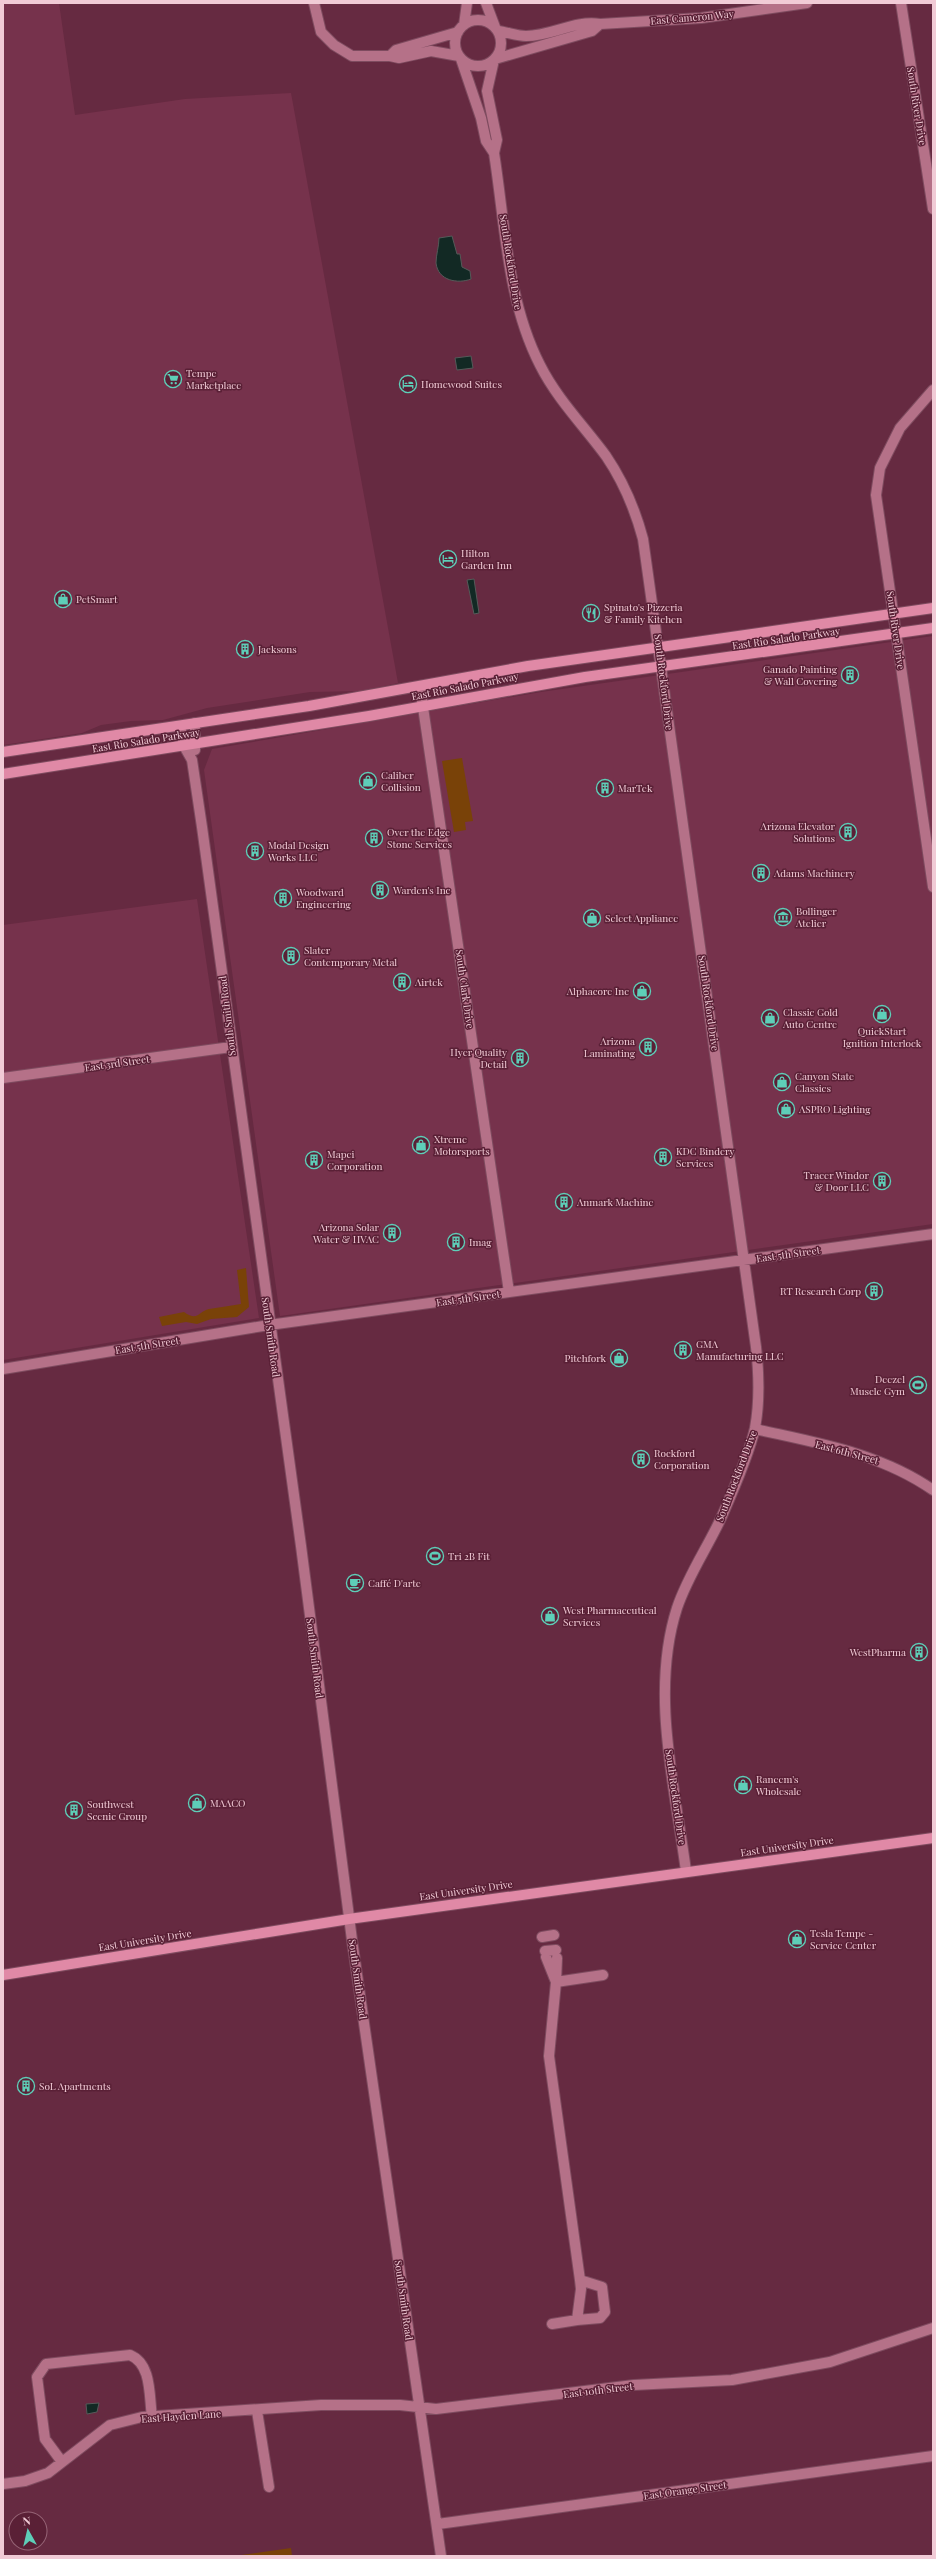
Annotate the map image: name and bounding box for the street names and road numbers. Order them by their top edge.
street label: East Cameron Way [650,6,734,28]
street label: South River Drive [904,66,930,146]
street label: South Rockford Drive [497,213,525,311]
street label: South River Drive [884,590,908,670]
street label: East Rio Salado Parkway [731,623,841,653]
street label: South Rockford Drive [651,633,677,731]
street label: East Rio Salado Parkway [410,669,520,703]
street label: East Rio Salado Parkway [91,725,201,755]
street label: South Clark Drive [453,948,477,1030]
street label: South Rockford Drive [695,954,723,1052]
street label: South Smith Road [215,975,239,1057]
street label: East 3rd Street [84,1051,151,1074]
street label: East 5th Street [755,1243,821,1265]
street label: East 5th Street [435,1287,501,1309]
street label: South Smith Road [258,1296,284,1378]
street label: East 5th Street [114,1333,180,1357]
street label: South Rockford Drive [712,1428,760,1524]
street label: East 6th Street [814,1437,881,1467]
street label: South Smith Road [303,1617,327,1699]
street label: South Rockford Drive [662,1748,690,1846]
street label: East University Drive [739,1833,835,1859]
street label: East University Drive [418,1877,514,1903]
street label: East University Drive [97,1926,193,1954]
street label: South Smith Road [345,1938,371,2020]
street label: South Smith Road [391,2259,417,2341]
street label: East 10th Street [562,2379,634,2401]
street label: East Hayden Lane [141,2406,221,2426]
street label: East Orange Street [643,2477,728,2503]

